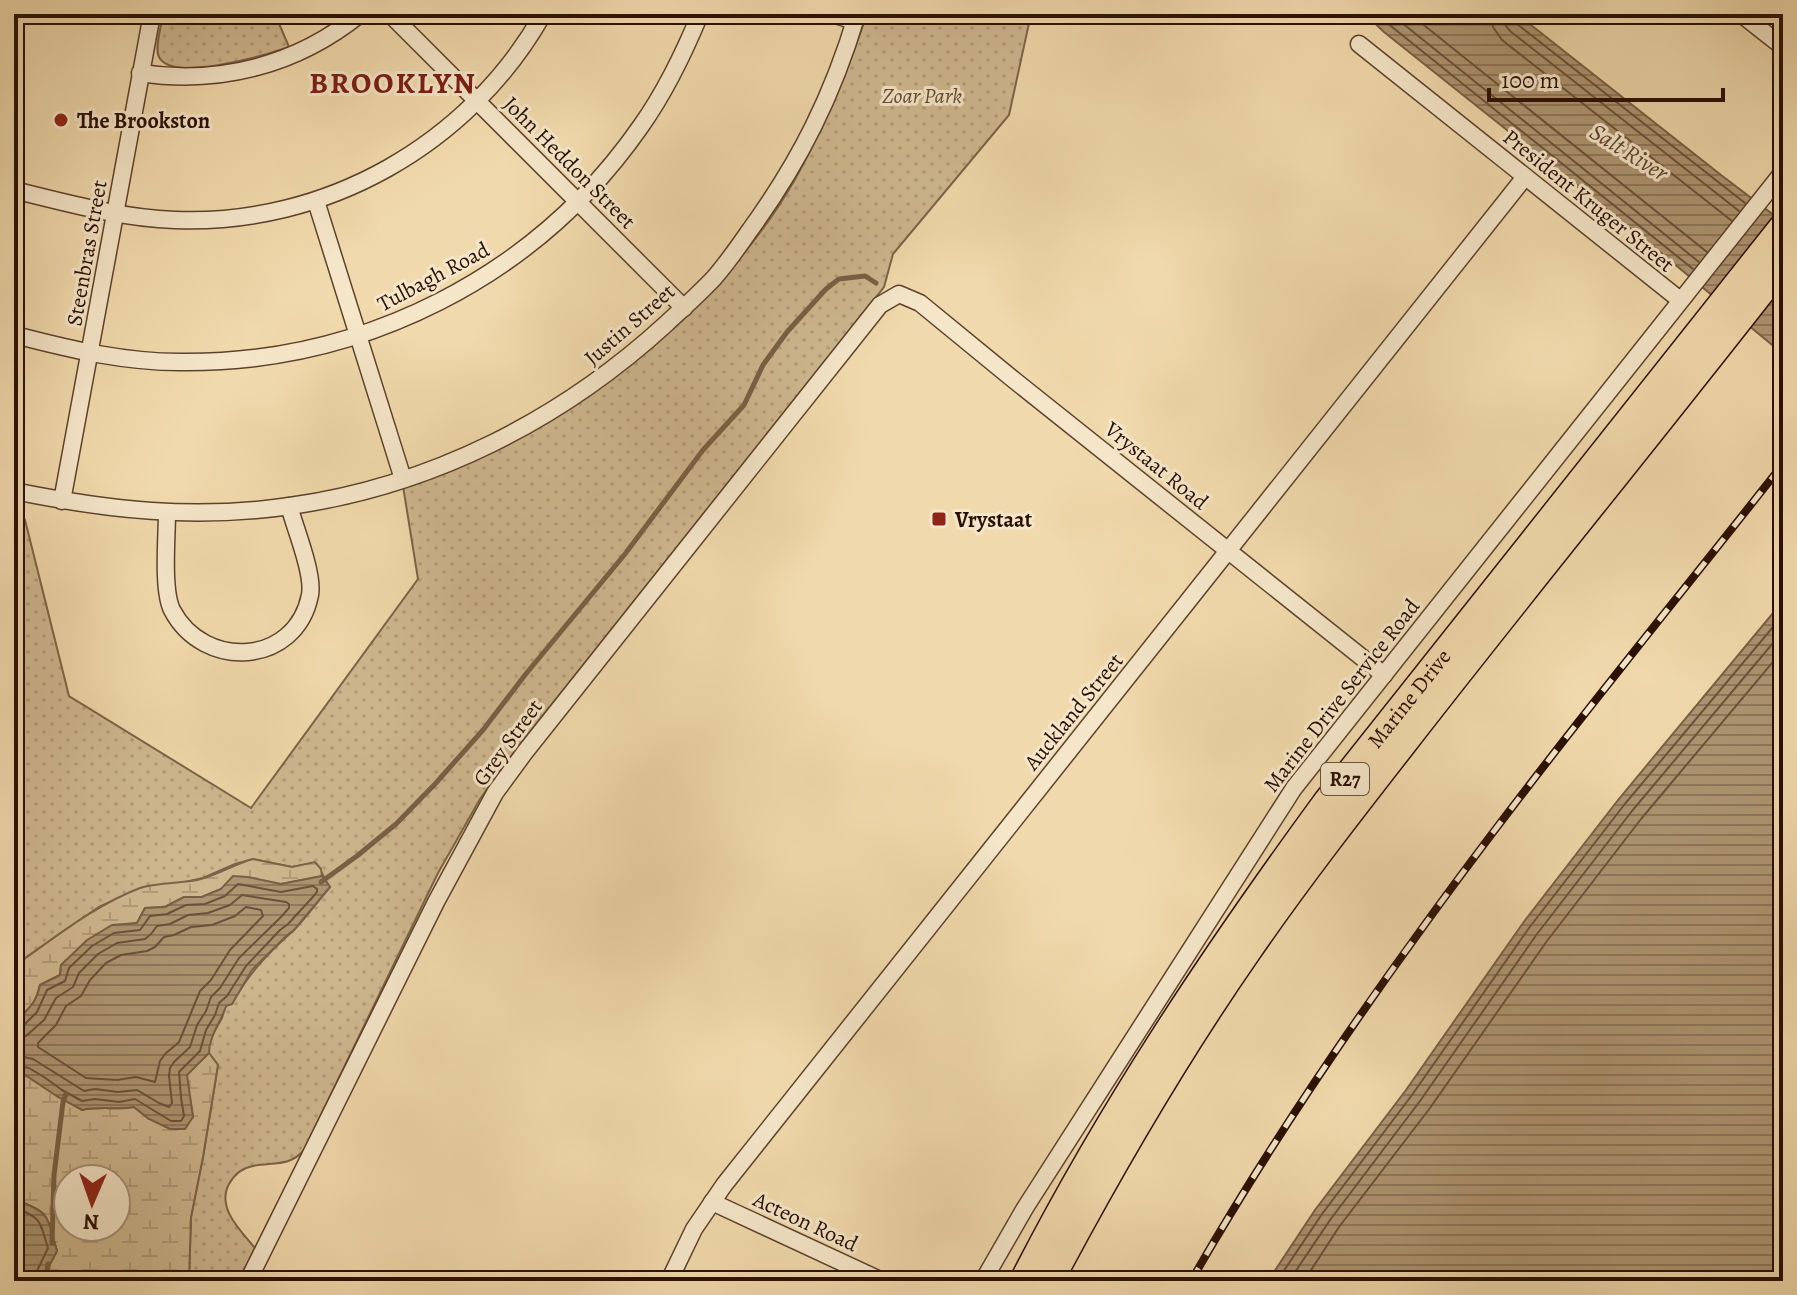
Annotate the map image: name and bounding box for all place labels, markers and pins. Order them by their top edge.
place label: The Brookston [77,106,210,136]
marker: The Brookston [52,111,70,129]
place label: Vrystaat [954,505,1033,535]
marker: Vrystaat [930,510,948,528]

